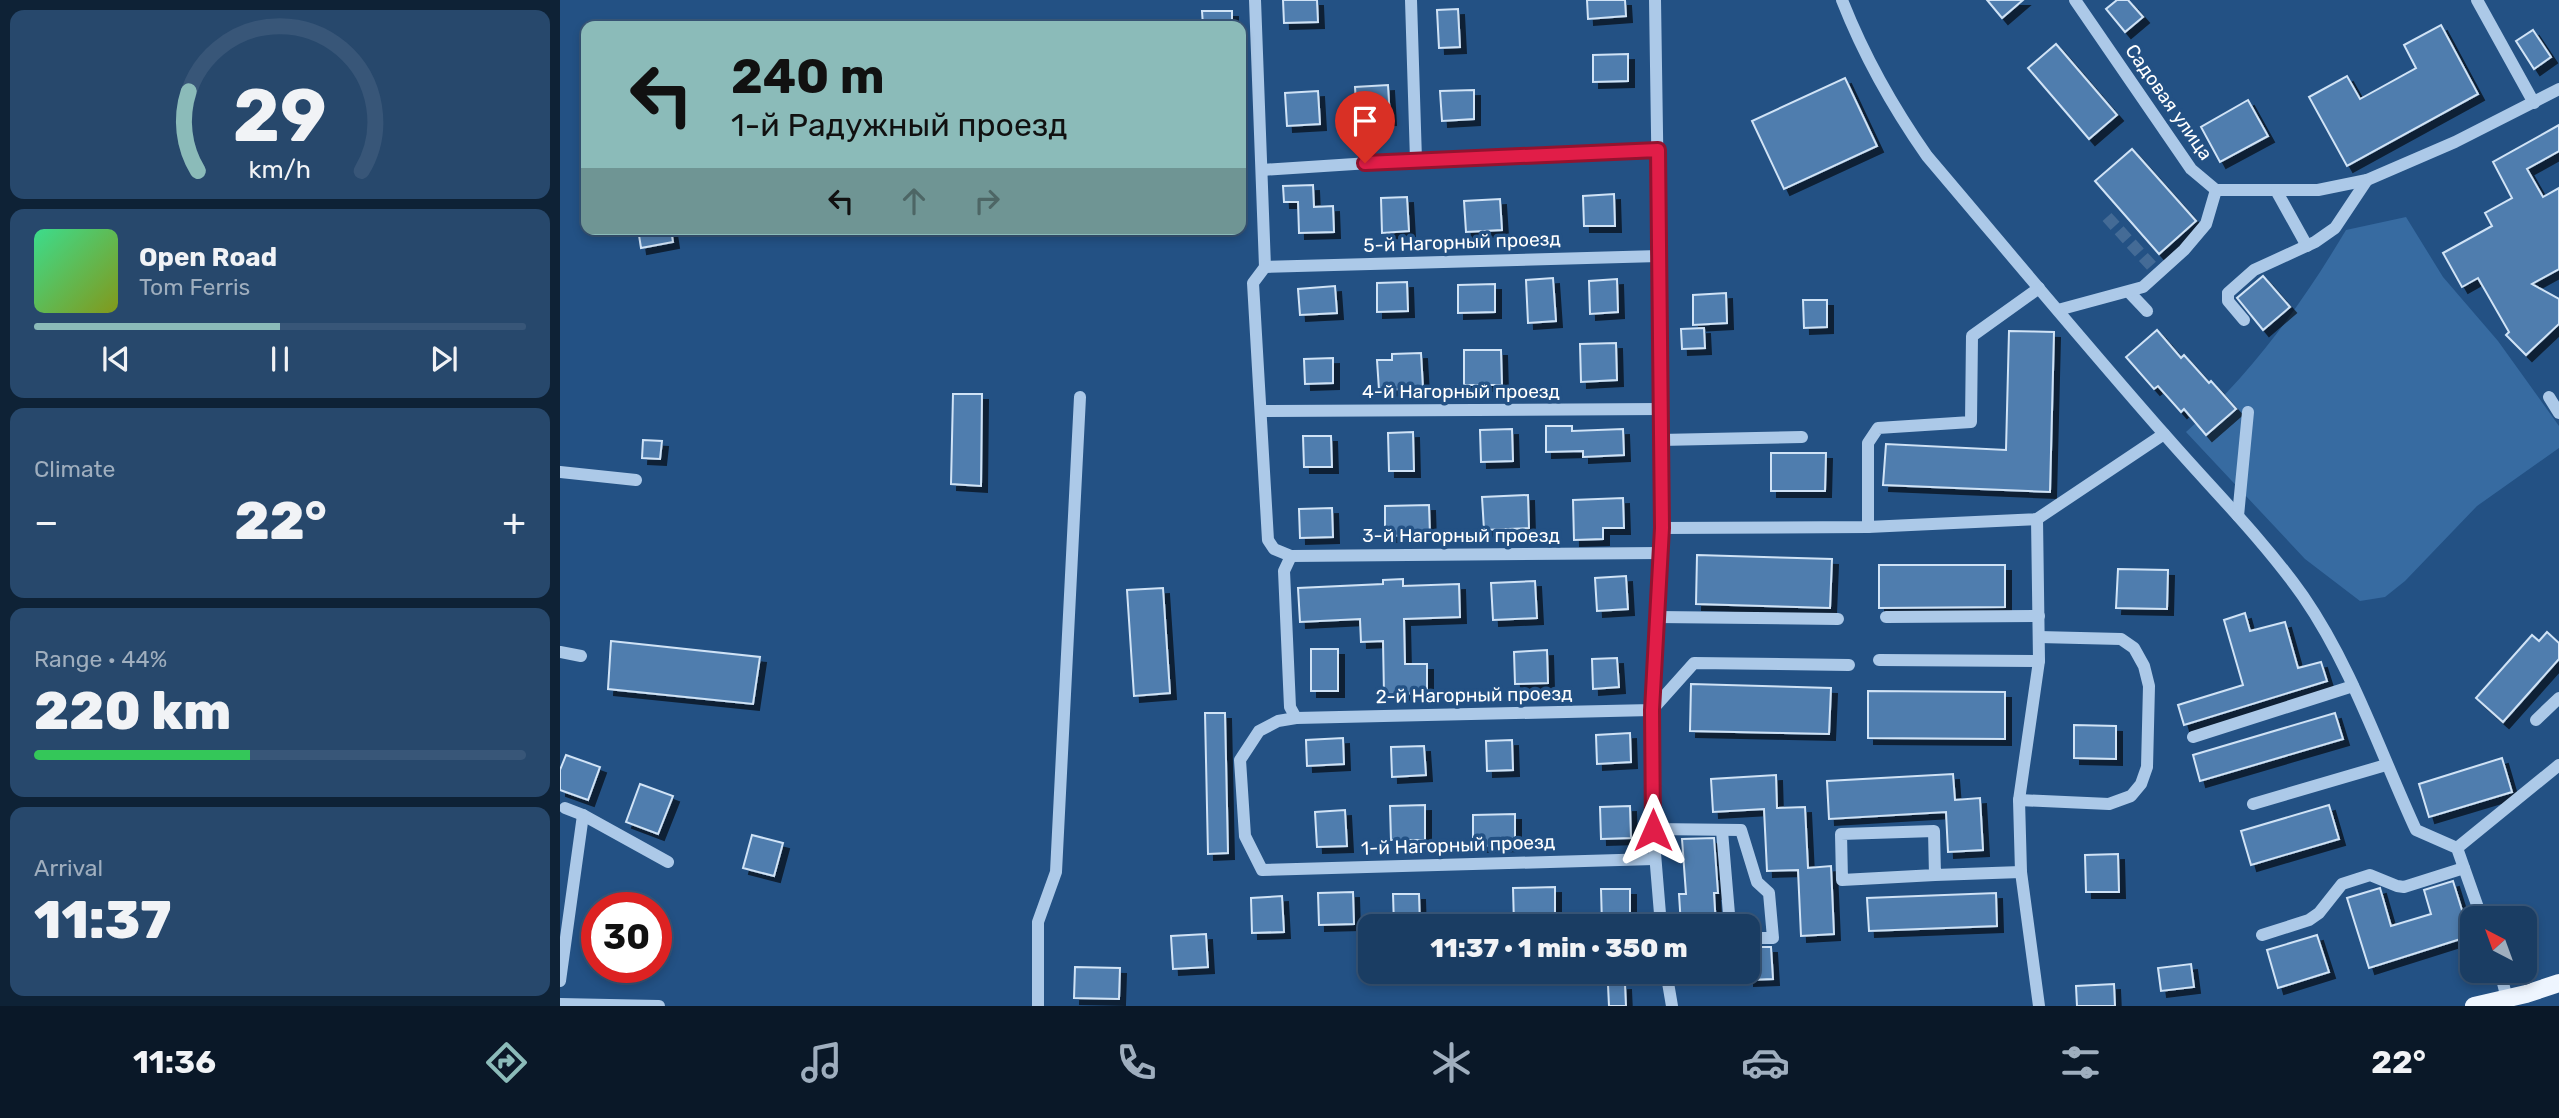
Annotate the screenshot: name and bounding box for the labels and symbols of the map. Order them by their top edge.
street label: Садовая улица [2121,40,2217,164]
pin [1335,91,1395,163]
street label: 5-й Нагорный проезд [1363,227,1561,257]
street label: 4-й Нагорный проезд [1362,380,1560,403]
street label: 3-й Нагорный проезд [1362,524,1560,547]
street label: 2-й Нагорный проезд [1375,682,1573,708]
position arrow [1616,793,1690,867]
street label: 1-й Нагорный проезд [1361,830,1555,860]
speed limit sign: 30 [581,892,672,983]
north arrow [2460,906,2538,984]

